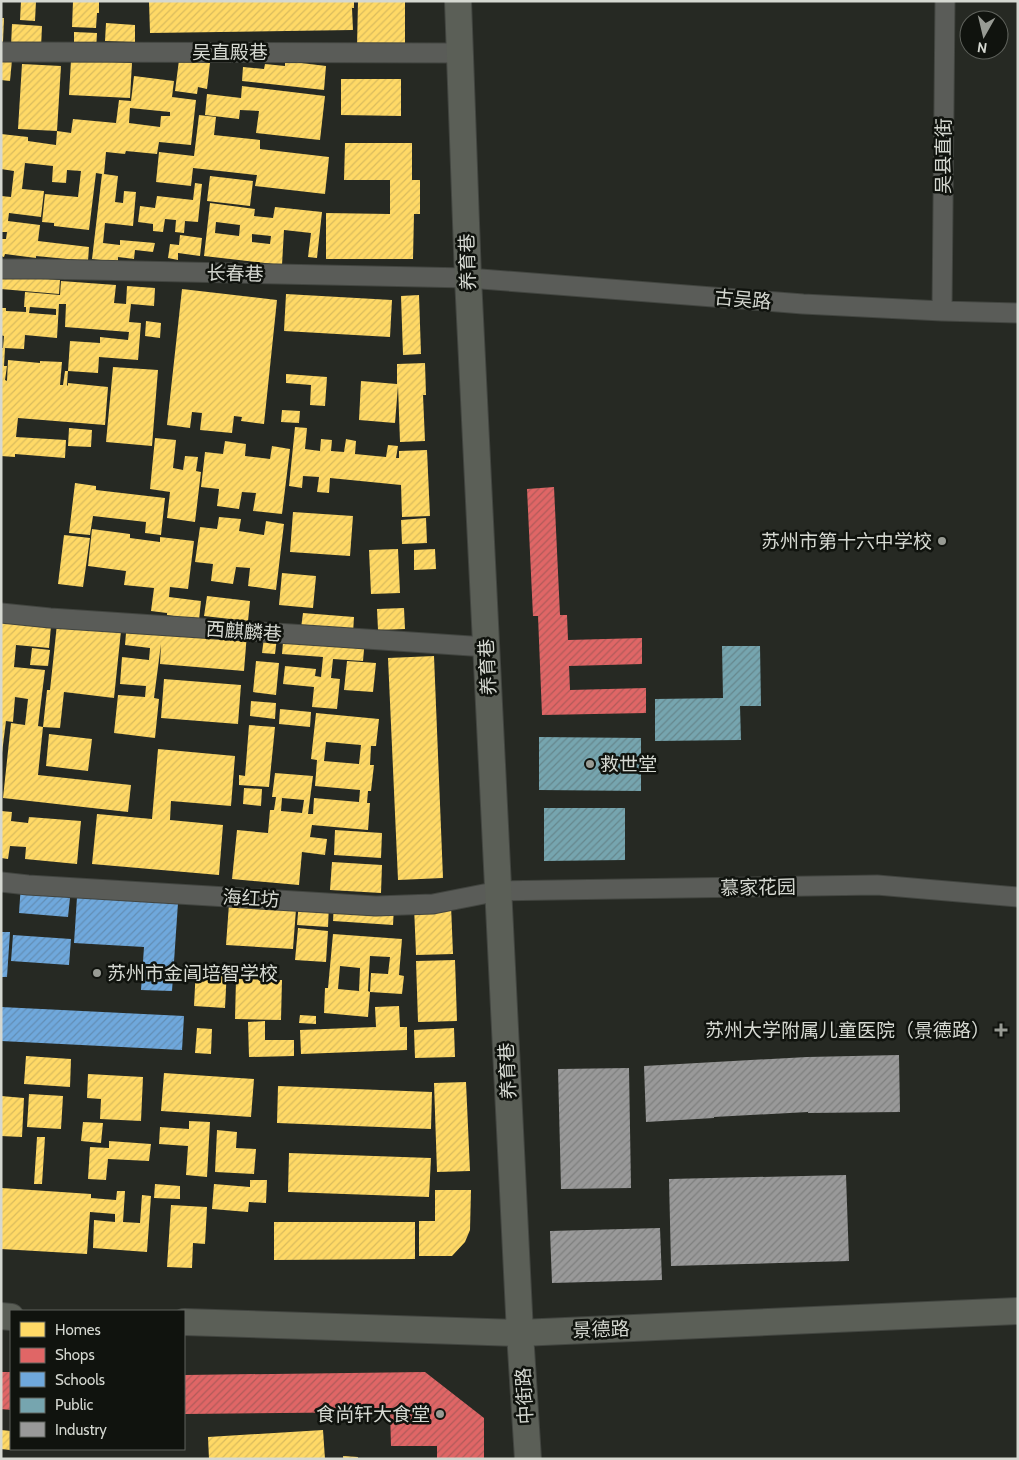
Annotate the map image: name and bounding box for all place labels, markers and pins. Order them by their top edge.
place label: 苏州市第十六中学校 [761,530,932,553]
marker: 苏州市第十六中学校 [936,535,948,547]
place label: 救世堂 [600,753,657,776]
marker: 救世堂 [584,758,596,770]
place label: 苏州市金阊培智学校 [107,962,278,985]
marker: 苏州市金阊培智学校 [91,967,103,979]
place label: 苏州大学附属儿童医院（景德路） [705,1019,990,1042]
marker: 苏州大学附属儿童医院（景德路） [994,1023,1008,1037]
place label: 食尚轩大食堂 [316,1403,430,1426]
marker: 食尚轩大食堂 [434,1408,446,1420]

